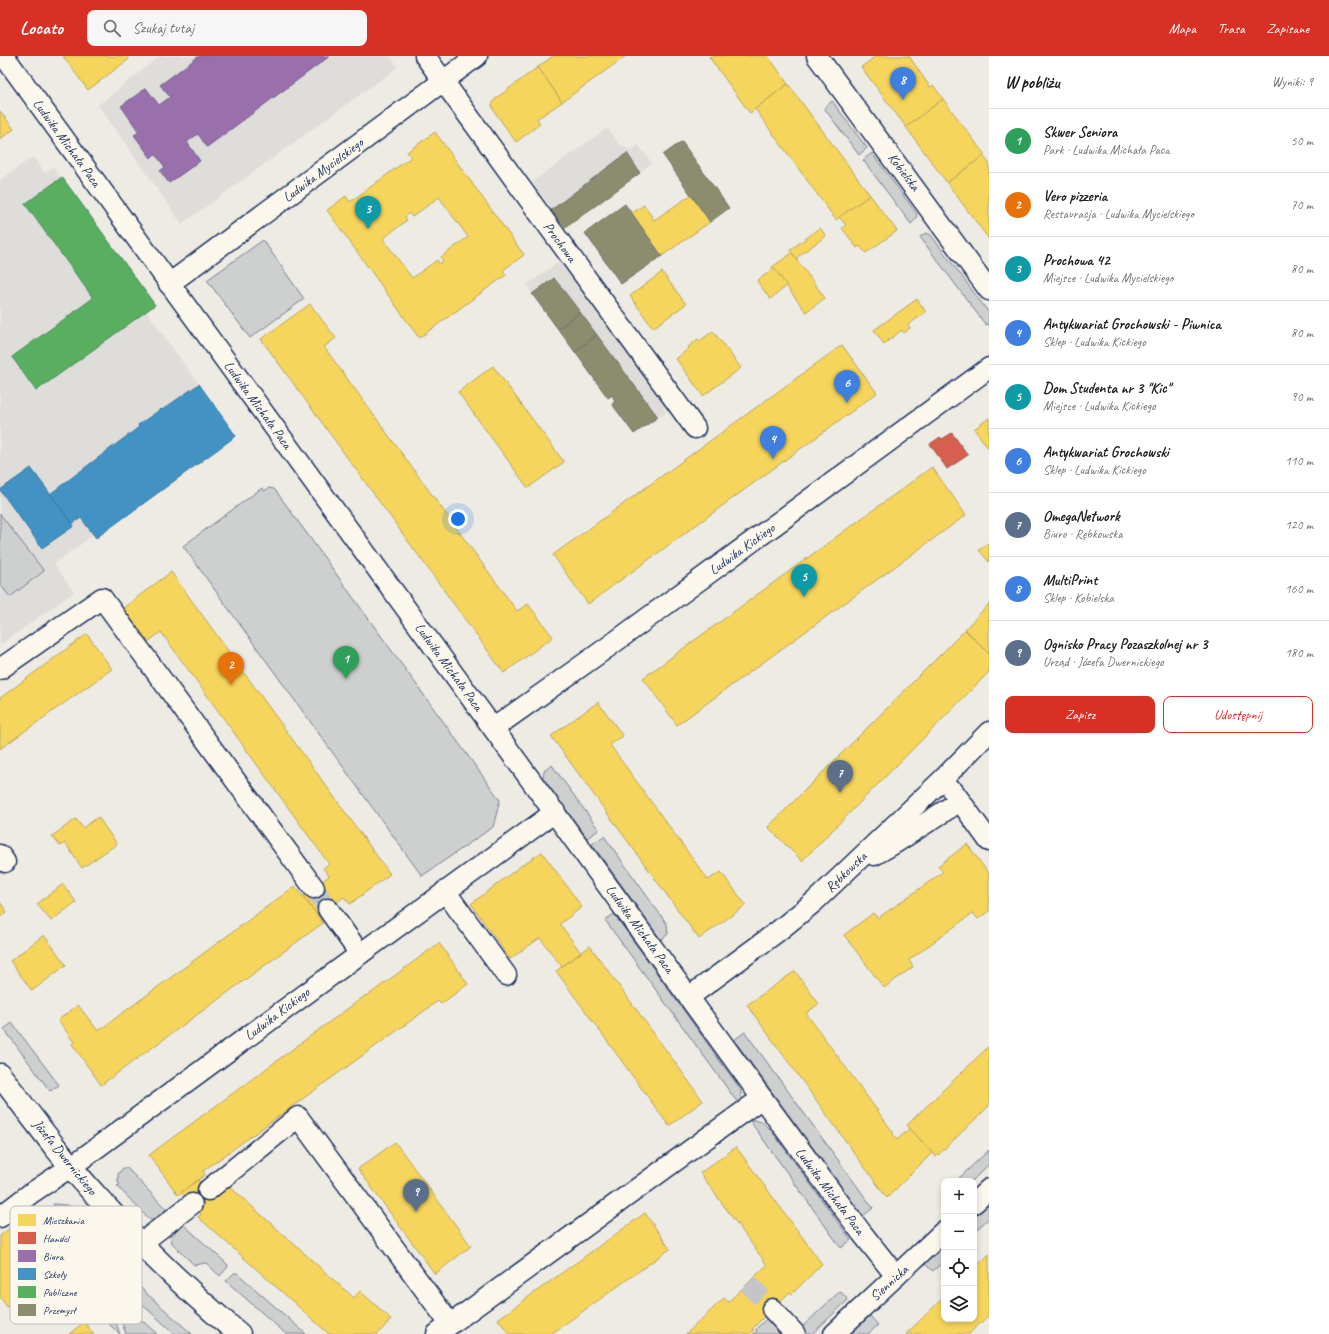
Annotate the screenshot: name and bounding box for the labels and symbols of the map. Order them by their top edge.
pin: 8 [890,67,916,100]
street label: Ludwika Michała Paca [29,96,105,191]
street label: Ludwika Mycielskiego [279,133,368,206]
street label: Kobielska [884,150,924,195]
pin: 3 [355,196,381,229]
street label: Prochowa [540,219,581,266]
street label: Ludwika Michała Paca [220,358,296,453]
pin: 6 [834,370,860,403]
pin: 4 [760,426,786,459]
your location [448,509,468,529]
street label: Ludwika Kickiego [706,519,779,579]
pin: 5 [791,564,817,597]
street label: Ludwika Michała Paca [411,620,487,715]
pin: 1 [333,646,359,679]
pin: 2 [218,652,244,685]
pin: 7 [827,760,853,793]
street label: Rębkowska [822,847,871,896]
street label: Ludwika Michała Paca [602,882,678,977]
street label: Ludwika Kickiego [241,983,314,1044]
street label: Józefa Dwernickiego [29,1115,101,1199]
street label: Ludwika Michała Paca [792,1144,869,1239]
pin: 9 [403,1179,429,1212]
legend [10,1206,142,1324]
text: Mieszkania [43,1213,84,1227]
text: Handel [43,1231,71,1245]
text: Biura [43,1249,65,1263]
street label: Siennicka [866,1261,912,1305]
text: Szkoły [43,1267,67,1281]
text: Publiczne [43,1285,78,1299]
text: Przemysł [43,1303,78,1317]

